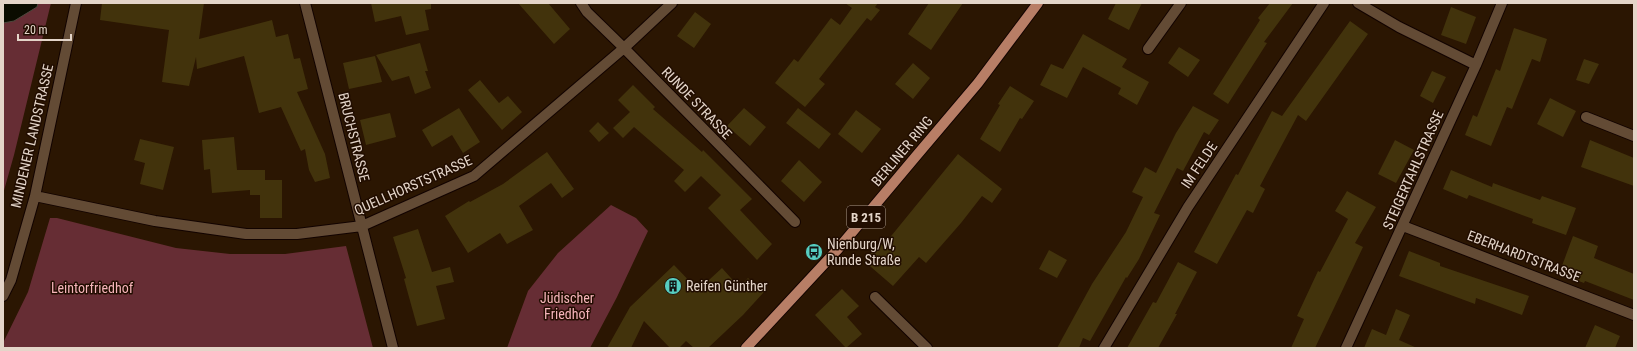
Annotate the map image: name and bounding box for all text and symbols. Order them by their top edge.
scale bar [18,16,71,42]
text: 20 m [24,23,48,37]
street label: MINDENER LANDSTRASSE [8,63,56,209]
street label: RUNDE STRASSE [659,64,735,142]
street label: BRUCHSTRASSE [335,91,373,183]
street label: STEIGERTAHLSTRASSE [1379,108,1447,232]
street label: BERLINER RING [868,113,936,189]
street label: IM FELDE [1178,139,1220,191]
street label: QUELLHORSTSTRASSE [352,152,474,218]
road number: B 215 [847,206,885,228]
street label: EBERHARDTSTRASSE [1465,227,1583,285]
place label: Nienburg/W, Runde Straße [827,236,901,268]
bus stop icon: Nienburg/W, Runde Straße [804,242,824,262]
building icon: Reifen Günther [663,276,683,296]
place label: Reifen Günther [686,278,768,294]
park label: Leintorfriedhof [51,280,134,296]
park label: Jüdischer Friedhof [540,290,594,322]

